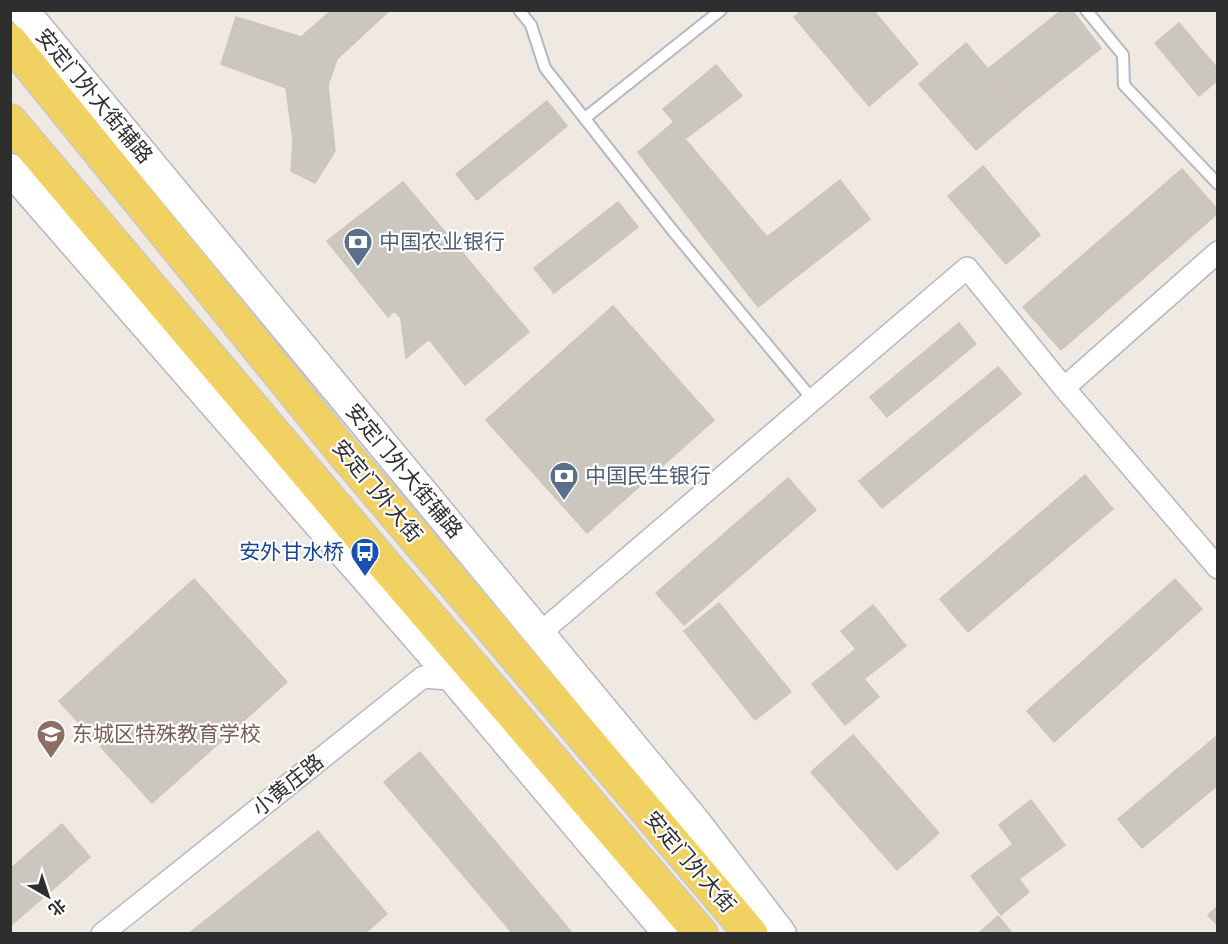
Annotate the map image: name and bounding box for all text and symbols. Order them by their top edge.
street label: 安定门外大街辅路 [32,25,156,167]
bank icon: 中国农业银行 [342,226,374,268]
place label: 中国农业银行 [379,231,505,253]
street label: 安定门外大街辅路 [340,399,468,543]
street label: 安定门外大街 [327,435,427,547]
bank icon: 中国民生银行 [548,460,580,502]
place label: 中国民生银行 [585,465,711,487]
bus stop icon: 安外甘水桥 [349,536,381,578]
place label: 安外甘水桥 [239,541,344,563]
school or university icon: 东城区特殊教育学校 [35,718,67,760]
place label: 东城区特殊教育学校 [72,723,261,745]
street label: 小黄庄路 [248,750,328,820]
street label: 安定门外大街 [640,807,740,917]
north arrow [18,866,78,926]
text: 北 [46,896,69,919]

